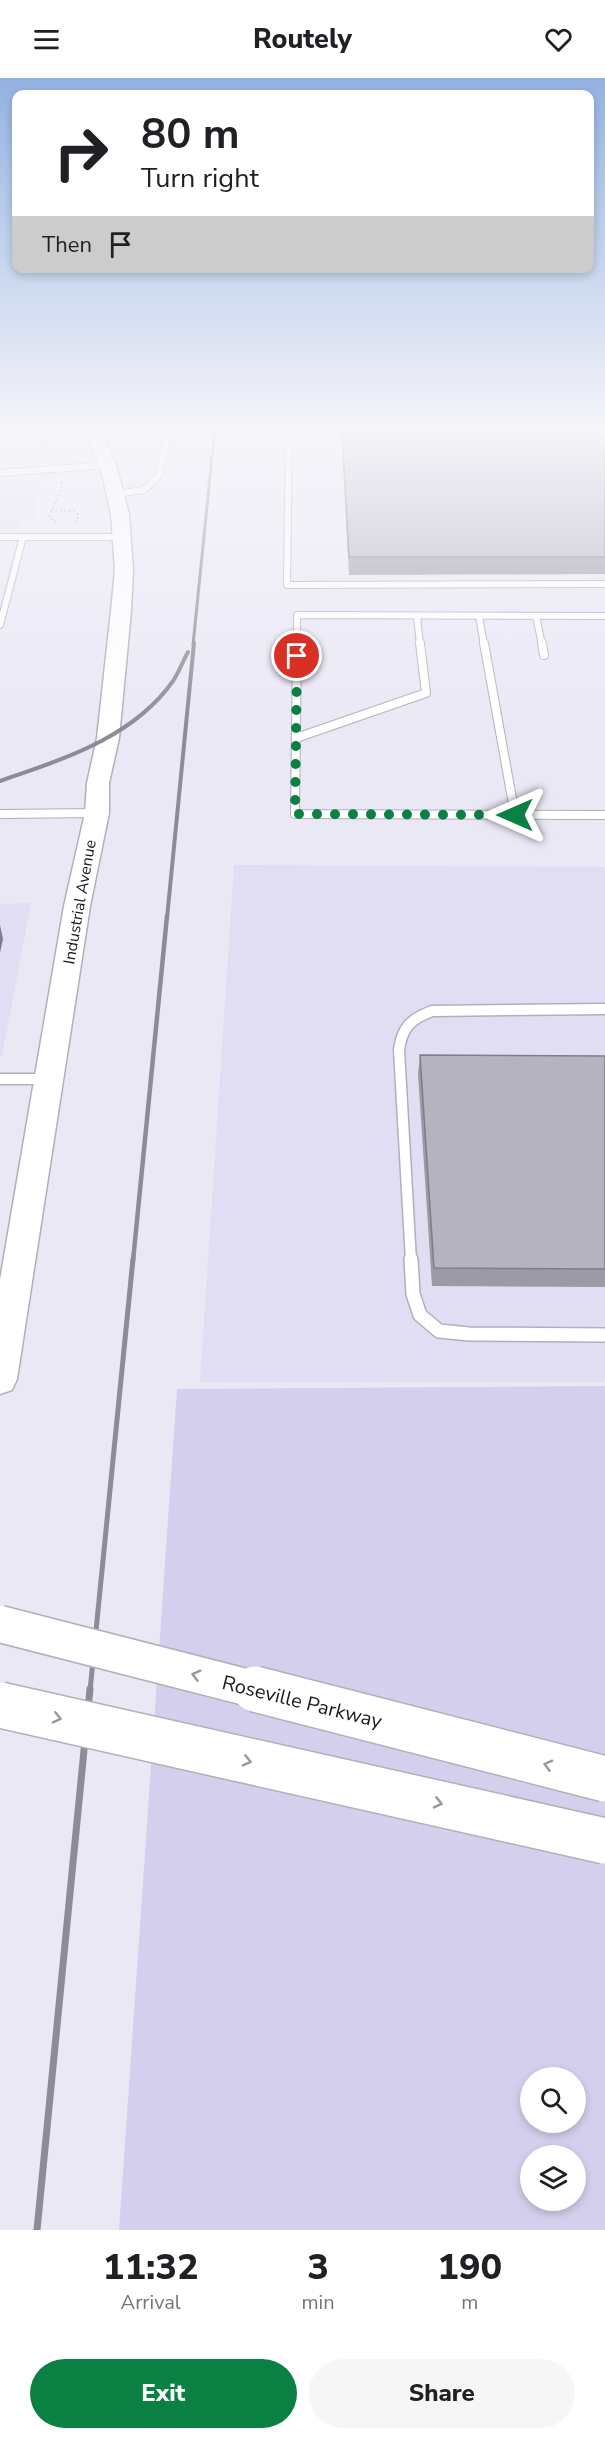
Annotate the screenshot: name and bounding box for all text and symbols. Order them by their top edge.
text: Routely [253,21,352,58]
icon: menu [30,23,63,56]
icon: heart [542,23,575,56]
text: 80 m [141,106,240,163]
icon: right [42,114,120,192]
text: Turn right [141,160,259,197]
icon: arrive [104,228,137,261]
text: Then [42,230,92,260]
pin [271,630,322,681]
icon: arrive [280,639,313,672]
position arrow [483,783,547,847]
street label: Industrial Avenue [58,838,102,966]
street label: Roseville Parkway [219,1669,385,1735]
one-way arrow [192,1670,202,1683]
one-way arrow [52,1711,62,1724]
one-way arrow [242,1753,252,1766]
one-way arrow [543,1759,553,1772]
one-way arrow [432,1796,442,1809]
map controls [520,2067,586,2211]
button: search [520,2067,586,2133]
button: layers [520,2145,586,2211]
text: 11:32 [103,2243,199,2292]
text: 3 [307,2243,329,2292]
text: 190 [437,2243,502,2292]
text: Arrival [121,2289,181,2316]
text: min [301,2289,335,2316]
text: m [461,2289,478,2316]
button: Exit [30,2359,297,2428]
button: Share [309,2359,575,2428]

